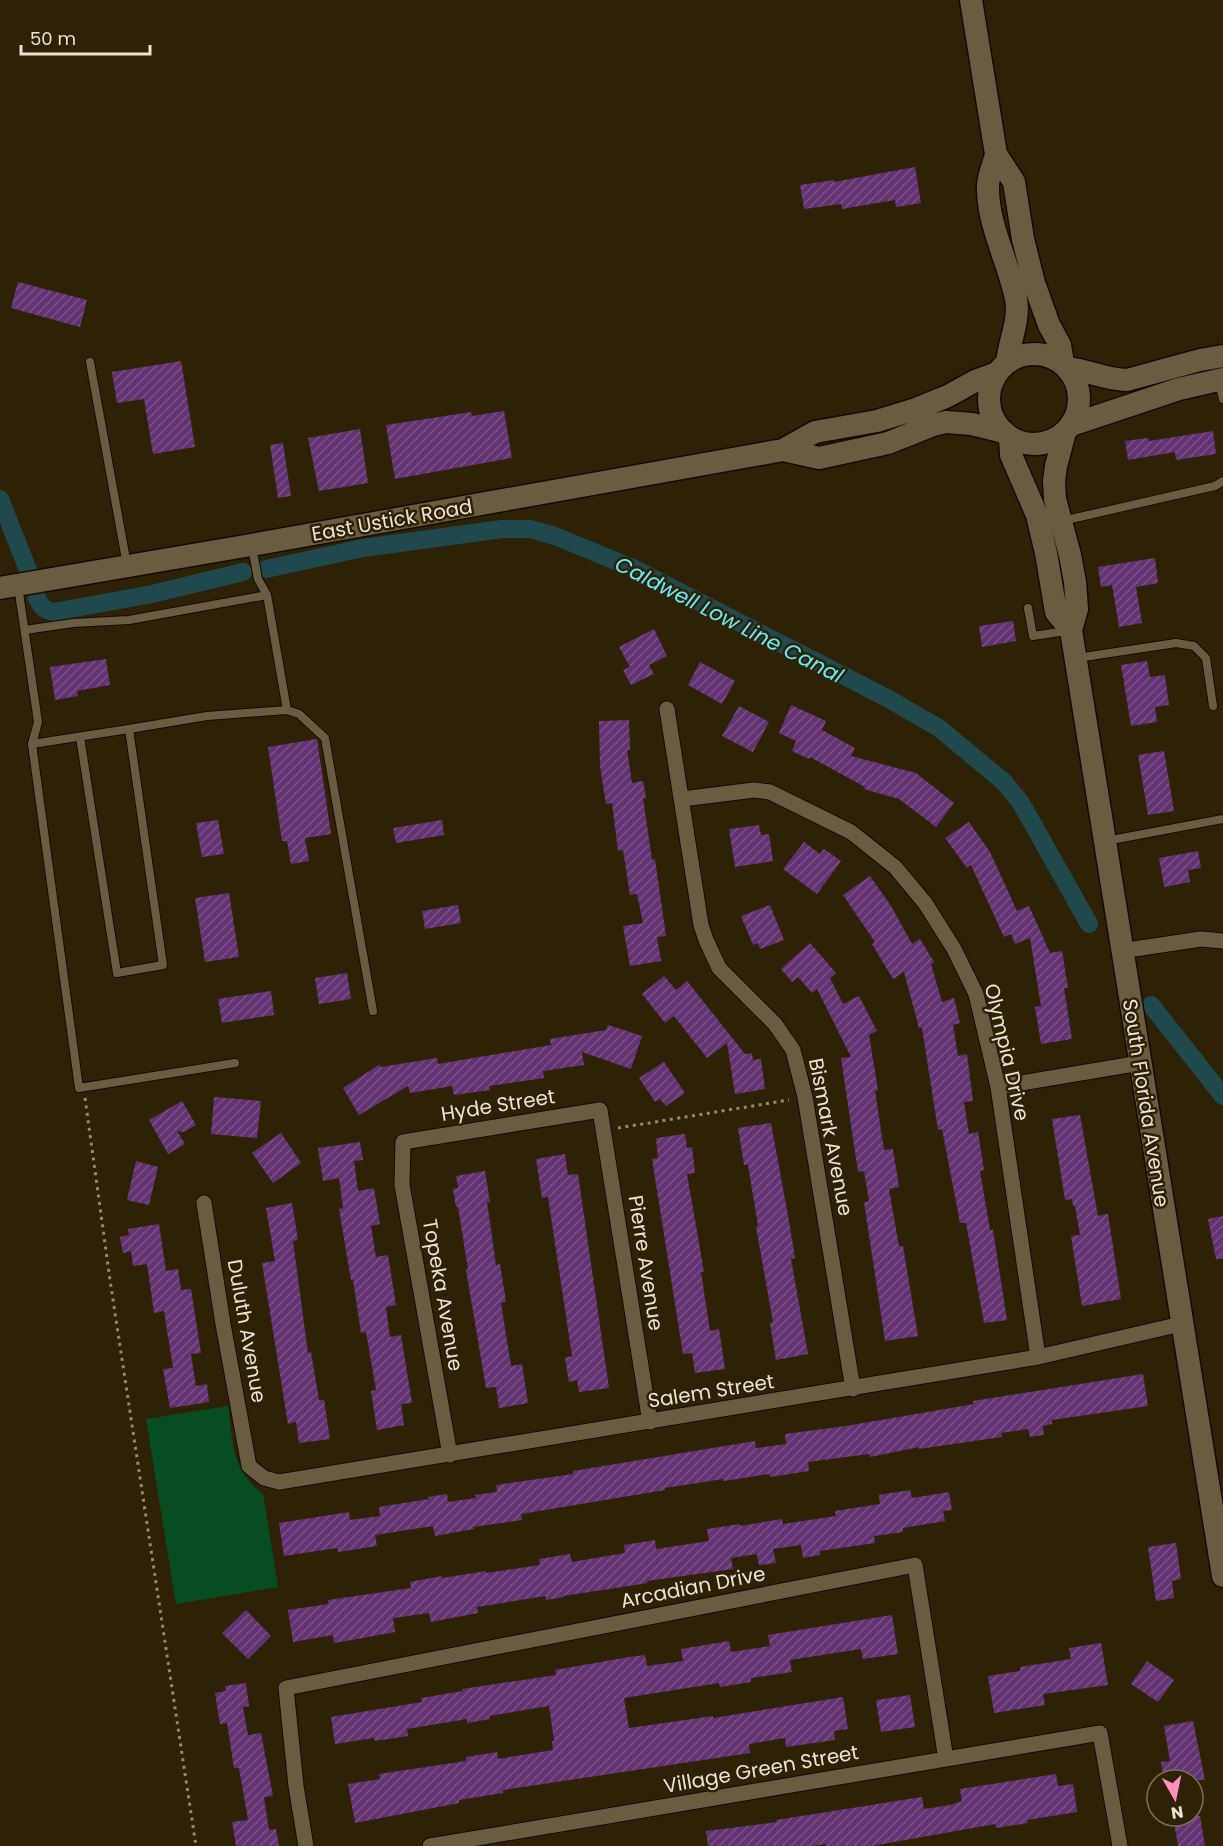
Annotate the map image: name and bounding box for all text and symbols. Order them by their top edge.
scale bar [21,18,150,56]
text: 50 m [30,26,76,51]
street label: East Ustick Road [309,492,475,548]
water label: Caldwell Low Line Canal [610,549,849,690]
street label: Olympia Drive [978,981,1036,1123]
street label: South Florida Avenue [1116,997,1176,1209]
street label: Bismark Avenue [802,1056,860,1218]
street label: Hyde Street [439,1082,557,1128]
street label: Pierre Avenue [621,1193,671,1333]
street label: Topeka Avenue [416,1217,470,1373]
street label: Duluth Avenue [221,1257,273,1405]
street label: Salem Street [646,1367,776,1415]
street label: Arcadian Drive [618,1559,768,1615]
street label: Village Green Street [661,1738,861,1800]
north arrow [1145,1768,1205,1828]
text: N [1170,1800,1185,1825]

